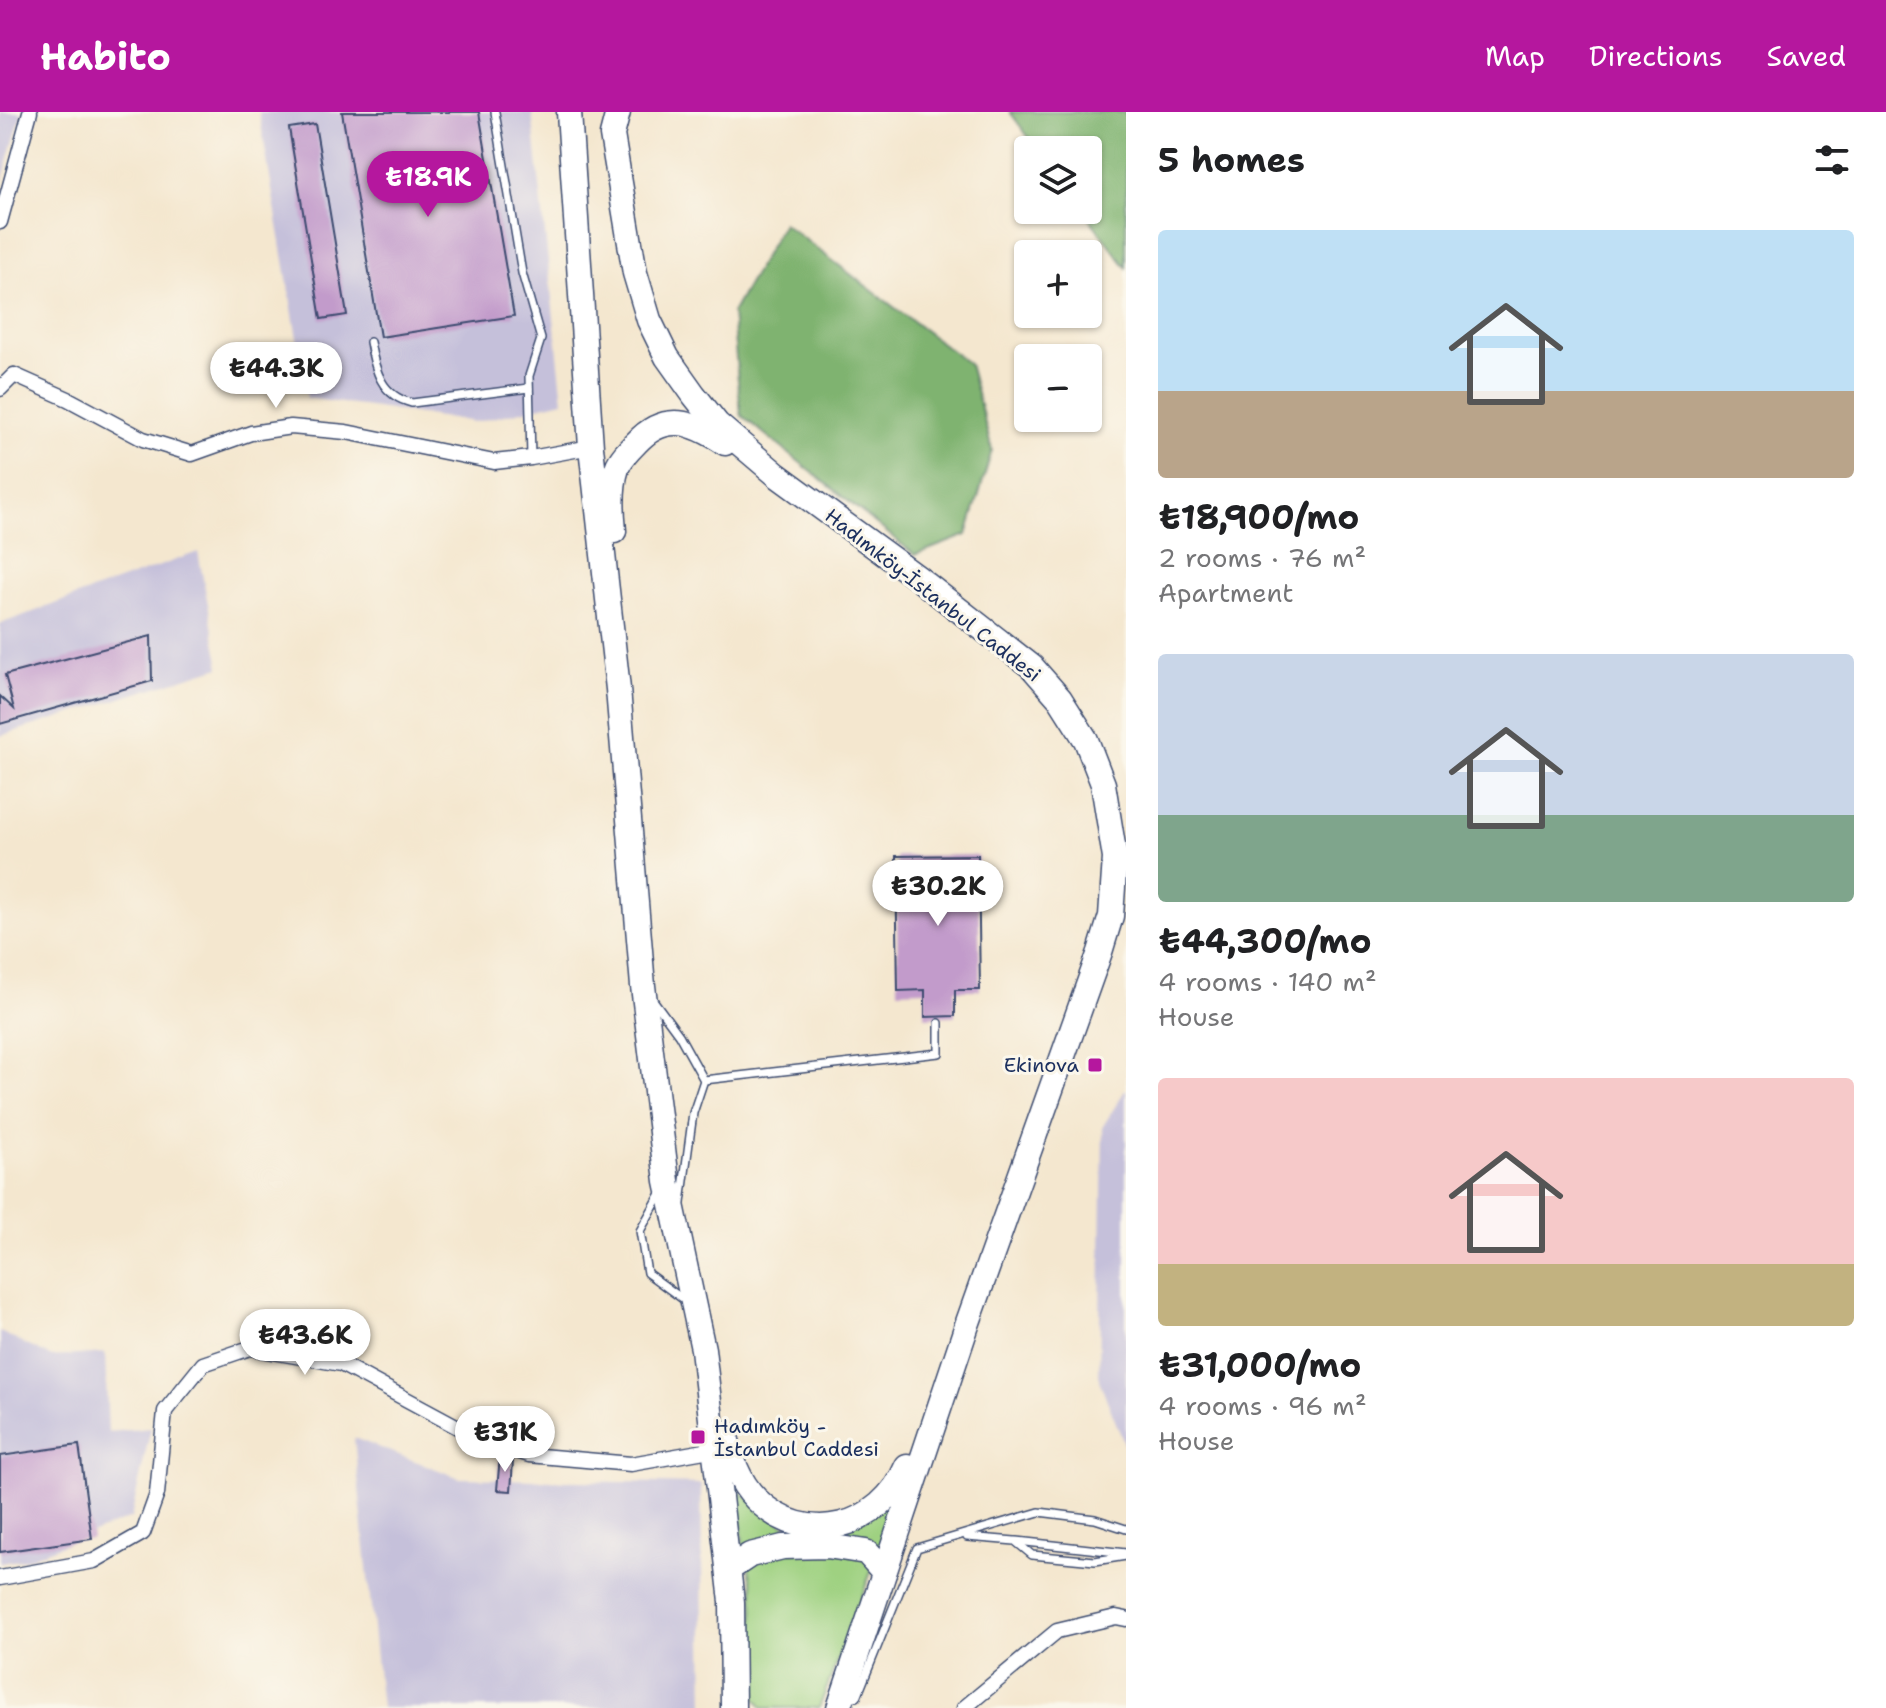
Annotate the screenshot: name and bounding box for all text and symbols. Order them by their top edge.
text: Habito [40,31,171,82]
text: Map [1485,37,1545,75]
text: Directions [1589,37,1723,75]
text: Saved [1767,37,1846,75]
map controls [1014,136,1102,432]
button: layers [1014,136,1102,224]
text: 5 homes [1158,137,1305,183]
icon: filters [1810,138,1854,182]
pin: ₺18.9K [363,151,493,219]
text: ₺18.9K [385,159,471,194]
button: + [1014,240,1102,328]
icon: home [1434,282,1578,426]
pin: ₺44.3K [211,342,341,410]
button: − [1014,344,1102,432]
text: ₺44.3K [228,350,324,385]
text: ₺18,900/mo [1158,494,1359,540]
street label: Hadımköy-İstanbul Caddesi [820,503,1046,687]
text: 2 rooms · 76 m² [1158,540,1366,575]
text: Apartment [1158,575,1294,610]
icon: home [1434,706,1578,850]
pin: ₺30.2K [873,860,1003,928]
text: ₺30.2K [890,868,986,903]
text: ₺44,300/mo [1158,918,1372,964]
text: 4 rooms · 140 m² [1158,964,1377,999]
text: House [1158,999,1234,1034]
place label: Ekinova [1004,1052,1080,1078]
marker: Ekinova [1086,1056,1104,1074]
icon: home [1434,1130,1578,1274]
pin: ₺43.6K [240,1309,370,1377]
text: ₺43.6K [258,1317,352,1352]
text: ₺31,000/mo [1158,1342,1361,1388]
text: 4 rooms · 96 m² [1158,1388,1367,1423]
pin: ₺31K [458,1406,552,1474]
place label: Hadımköy - İstanbul Caddesi [714,1413,879,1462]
text: ₺31K [473,1414,537,1449]
text: House [1158,1423,1234,1458]
marker: Hadımköy - İstanbul Caddesi [689,1428,707,1446]

